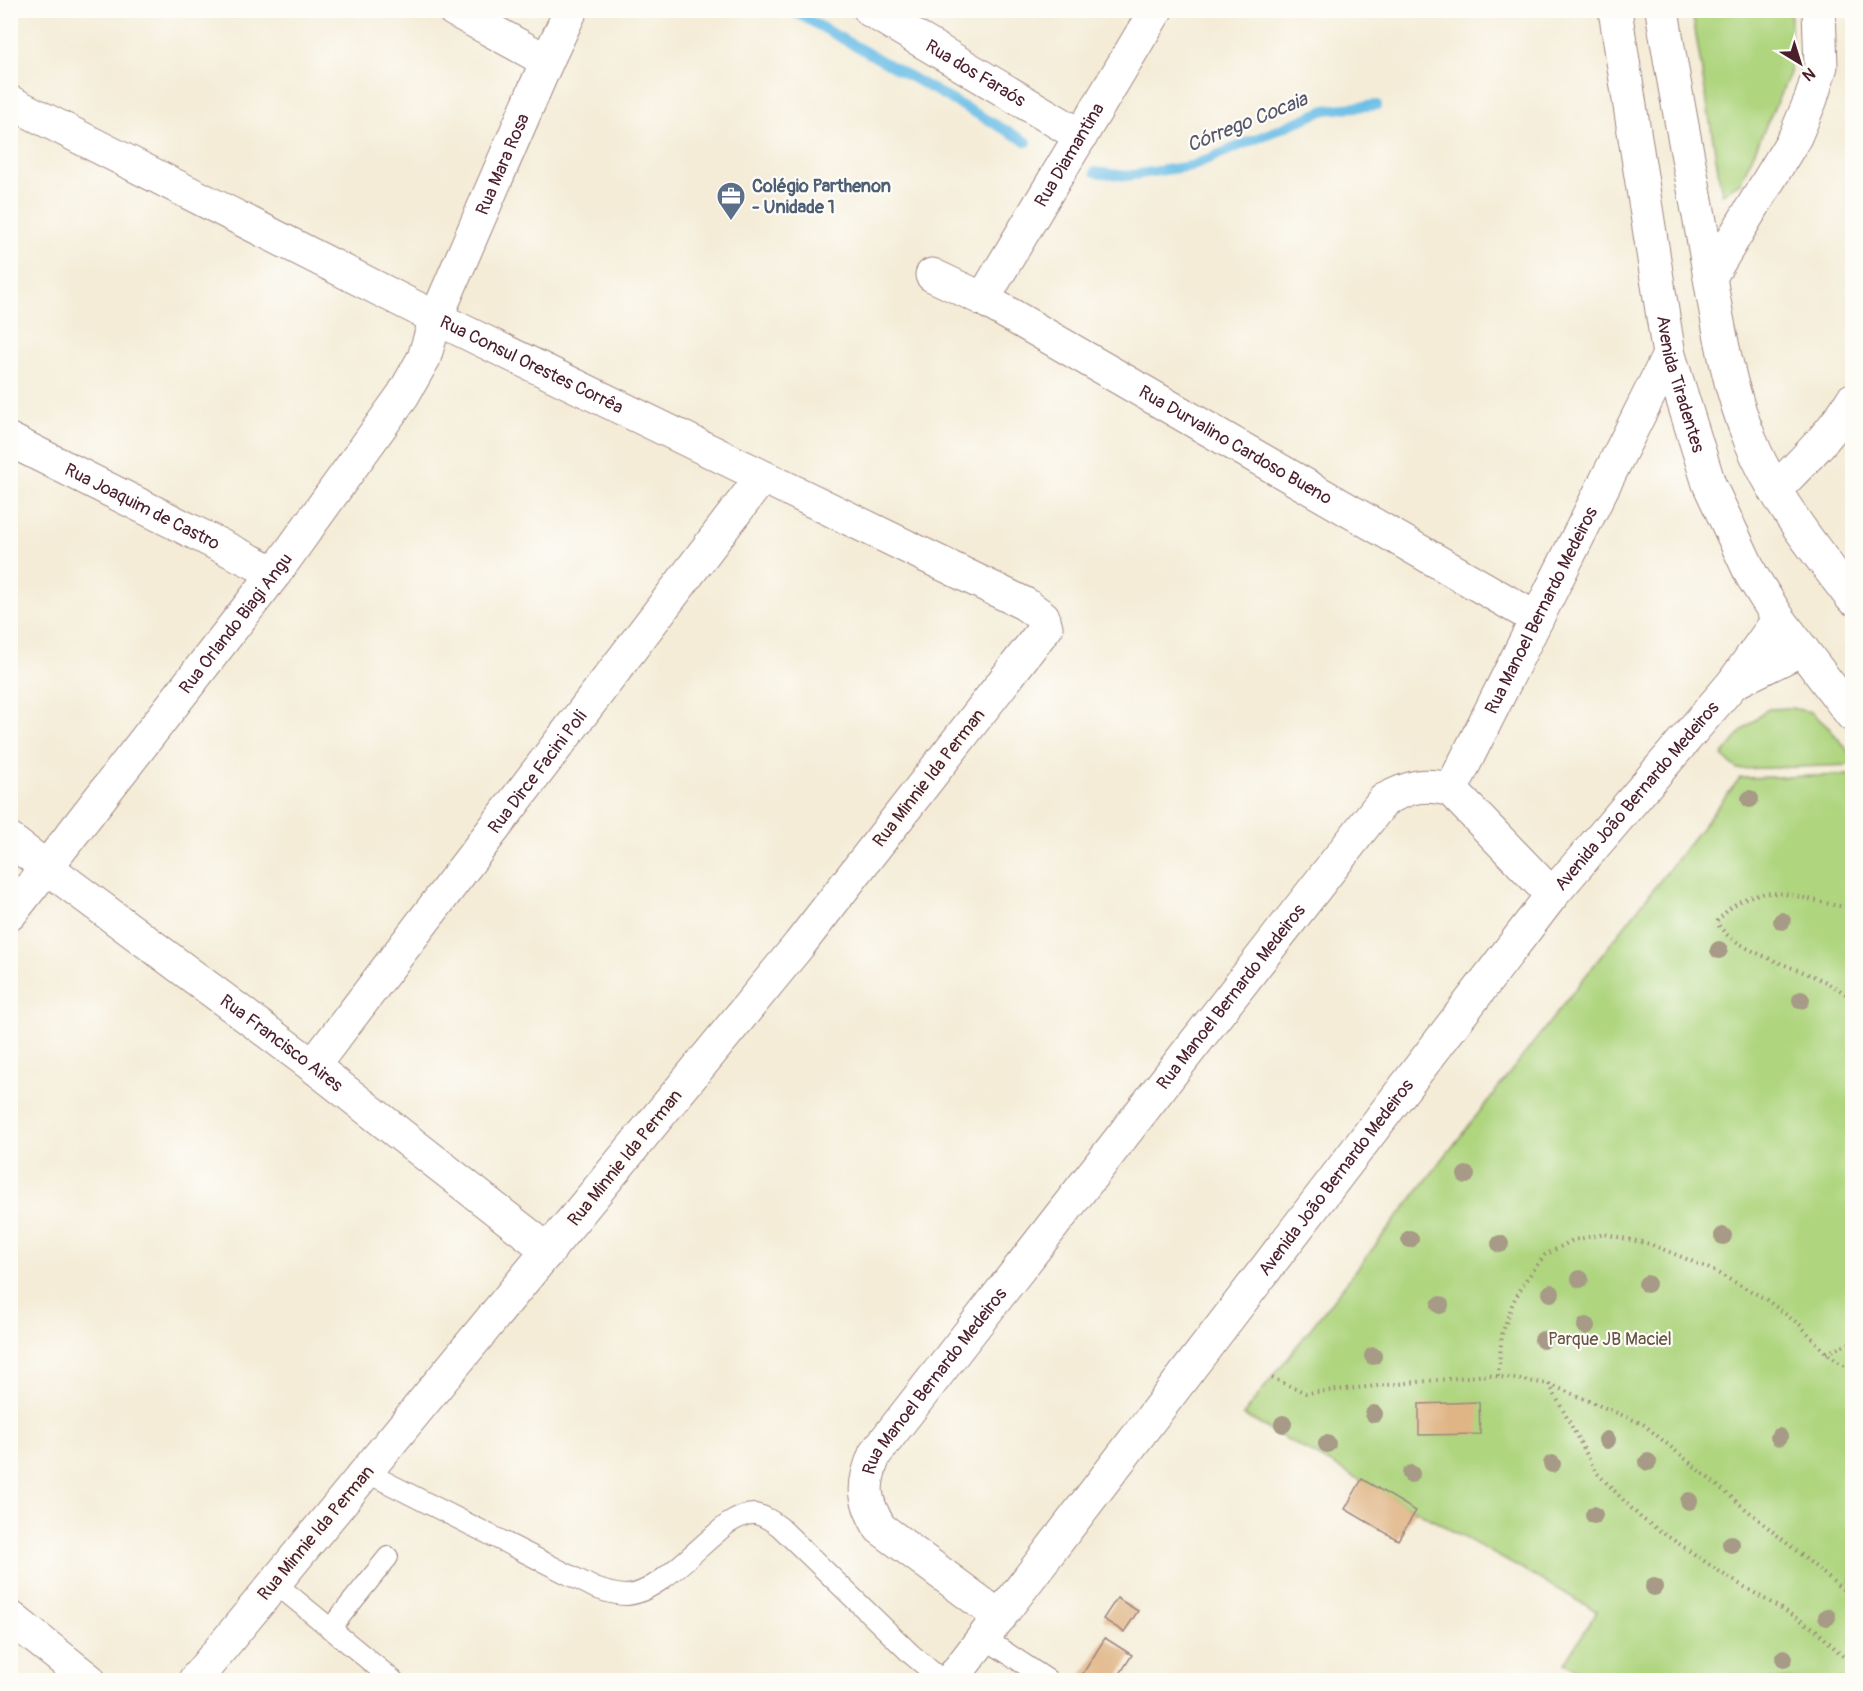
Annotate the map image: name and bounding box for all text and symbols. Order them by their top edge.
north arrow [1770,33,1830,93]
street label: Rua dos Faraós [921,34,1030,112]
text: N [1798,63,1819,85]
water label: Córrego Cocaia [1183,86,1312,157]
street label: Rua Diamantina [1029,99,1109,211]
street label: Rua Mara Rosa [470,110,534,218]
place label: Colégio Parthenon - Unidade 1 [752,175,891,219]
office icon: Colégio Parthenon - Unidade 1 [715,180,747,222]
street label: Rua Consul Orestes Corrêa [436,310,627,419]
street label: Avenida Tiradentes [1651,314,1710,455]
street label: Rua Durvalino Cardoso Bueno [1135,380,1337,510]
street label: Rua Joaquim de Castro [61,458,224,555]
street label: Rua Manoel Bernardo Medeiros [1480,503,1603,718]
street label: Rua Orlando Biagi Angu [174,548,297,698]
street label: Avenida João Bernardo Medeiros [1549,696,1724,895]
street label: Rua Minnie Ida Perman [868,704,990,852]
street label: Rua Dirce Facini Poli [483,705,592,838]
street label: Rua Manoel Bernardo Medeiros [1152,899,1310,1094]
street label: Rua Francisco Aires [215,989,348,1097]
street label: Avenida João Bernardo Medeiros [1253,1074,1418,1280]
street label: Rua Minnie Ida Perman [563,1085,687,1231]
street label: Rua Manoel Bernardo Medeiros [857,1283,1012,1477]
park label: Parque JB Maciel [1548,1328,1672,1351]
street label: Rua Minnie Ida Perman [253,1461,379,1605]

